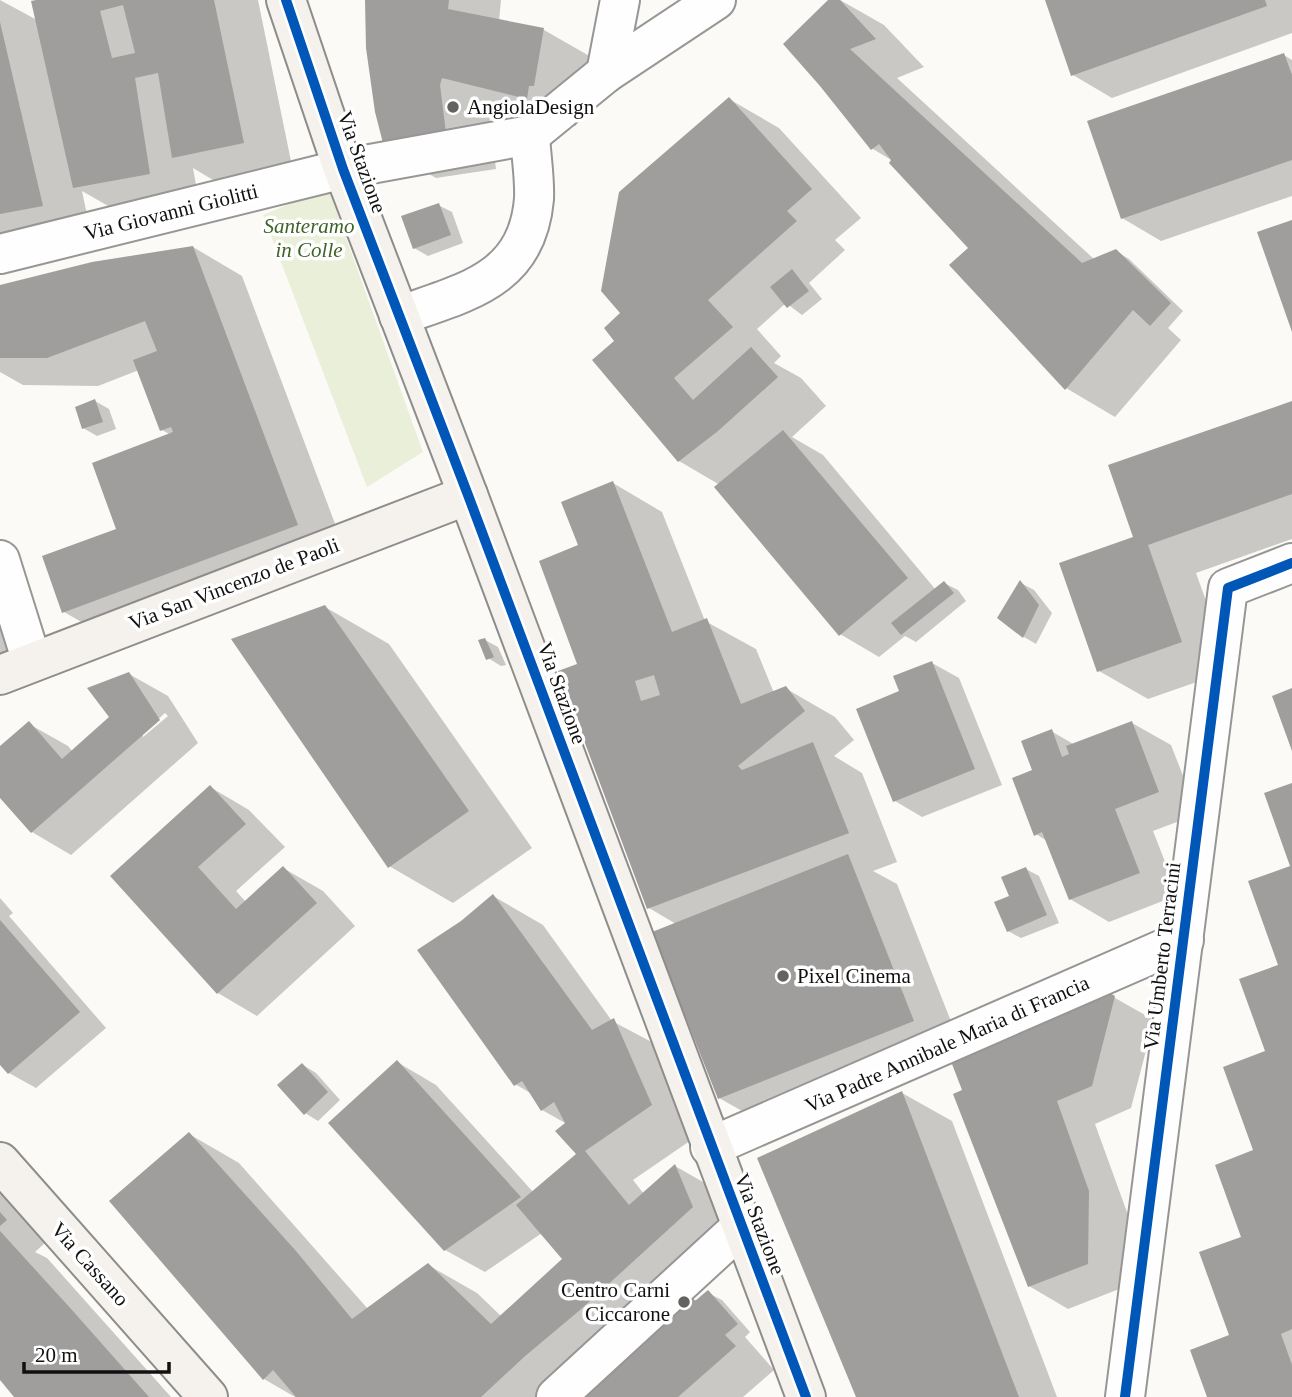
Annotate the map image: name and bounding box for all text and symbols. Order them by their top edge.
place label: AngiolaDesign [467,95,595,119]
marker: AngiolaDesign [445,99,461,115]
street label: Via Stazione [332,108,392,216]
street label: Via Giovanni Giolitti [82,179,261,245]
park label: Santeramo in Colle [264,214,355,262]
street label: Via San Vincenzo de Paoli [125,533,343,635]
street label: Via Stazione [532,639,592,747]
street label: Via Umberto Terracini [1139,860,1185,1051]
place label: Pixel Cinema [797,964,911,988]
marker: Pixel Cinema [775,968,791,984]
street label: Via Padre Annibale Maria di Francia [801,970,1093,1118]
street label: Via Stazione [730,1170,790,1278]
street label: Via Cassano [46,1217,134,1311]
place label: Centro Carni Ciccarone [561,1278,670,1326]
marker: Centro Carni Ciccarone [676,1294,692,1310]
scale bar [24,1330,170,1374]
text: 20 m [35,1343,78,1367]

